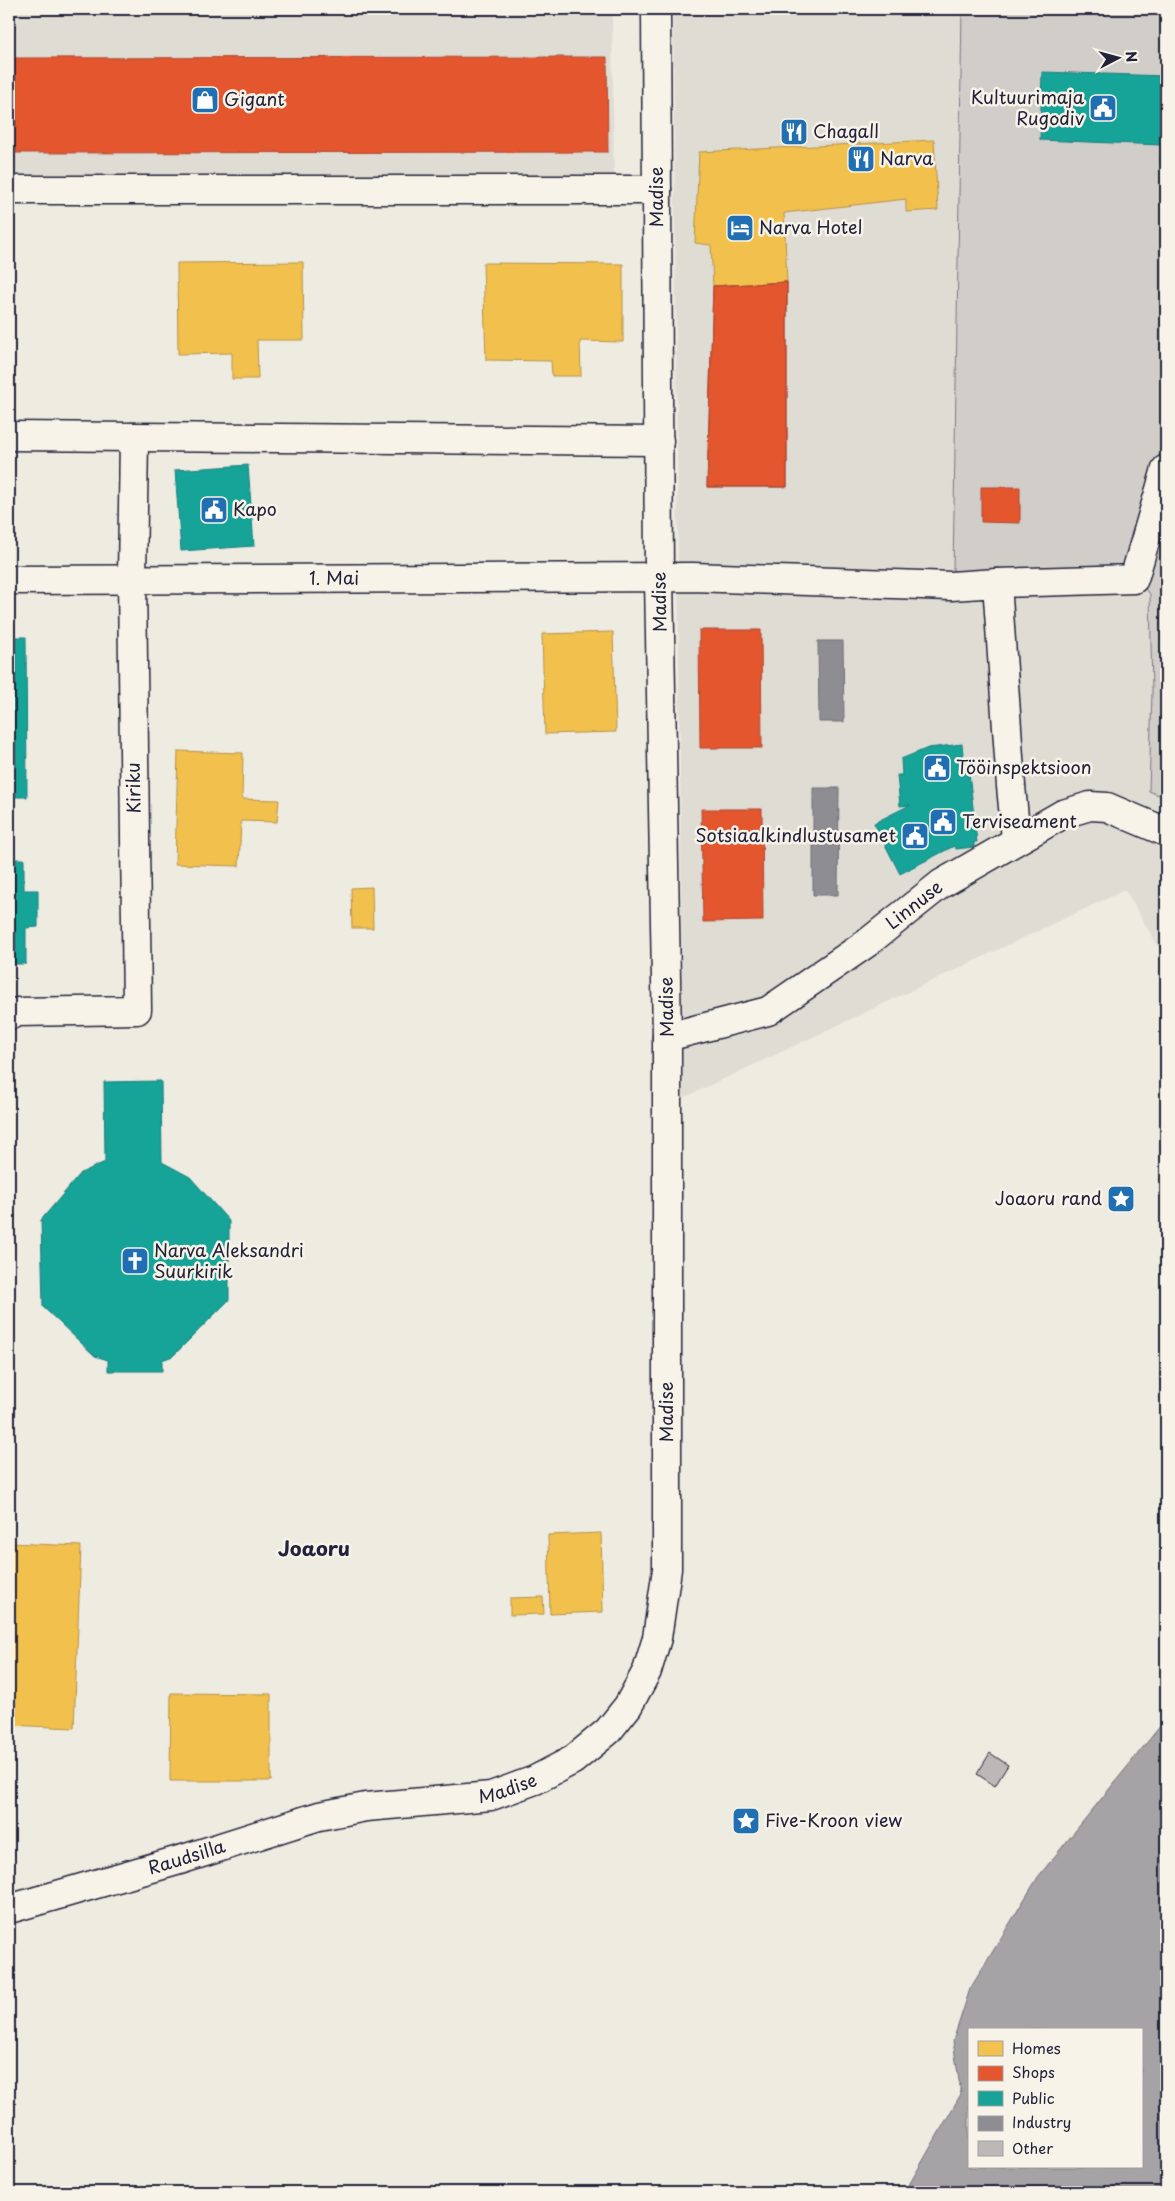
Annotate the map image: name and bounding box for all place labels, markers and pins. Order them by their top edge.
place label: Kultuurimaja Rugodiv [971,83,1085,131]
shop icon: Gigant [190,85,220,115]
place label: Gigant [224,85,285,112]
public building icon: Kultuurimaja Rugodiv [1088,93,1118,123]
restaurant icon: Chagall [779,117,809,147]
place label: Chagall [813,117,879,144]
restaurant icon: Narva [846,144,876,174]
place label: Narva [880,144,934,171]
hotel icon: Narva Hotel [725,213,755,243]
place label: Narva Hotel [759,213,862,240]
public building icon: Kapo [199,495,229,525]
place label: Kapo [233,495,277,522]
public building icon: Tööinspektsioon [922,753,952,783]
place label: Tööinspektsioon [956,753,1092,780]
public building icon: Terviseament [928,807,958,837]
place label: Terviseament [962,807,1077,834]
place label: Sotsiaalkindlustusamet [695,821,896,848]
public building icon: Sotsiaalkindlustusamet [900,821,930,851]
place label: Joaoru rand [995,1184,1102,1211]
place icon: Joaoru rand [1106,1184,1136,1214]
place label: Narva Aleksandri Suurkirik [154,1236,304,1284]
church icon: Narva Aleksandri Suurkirik [120,1246,150,1276]
place icon: Five-Kroon view [731,1806,761,1836]
place label: Five-Kroon view [765,1806,902,1833]

